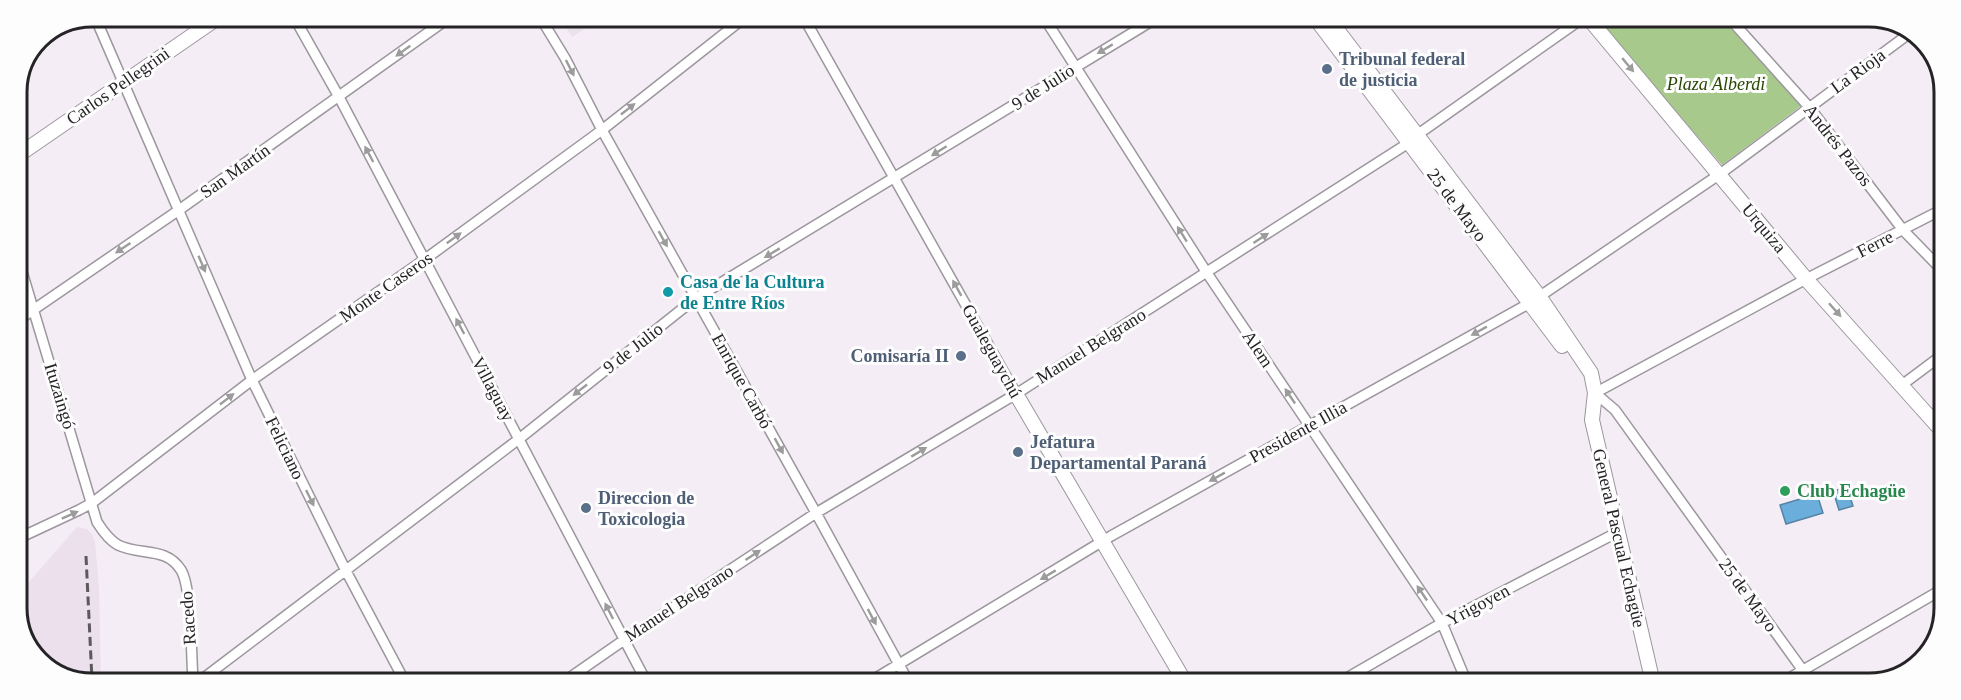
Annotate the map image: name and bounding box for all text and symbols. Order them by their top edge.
street label: Carlos Pellegrini [63,43,173,129]
one-way arrow [1097,44,1113,55]
one-way arrow [395,45,410,57]
street label: La Rioja [1827,45,1889,97]
place label: Tribunal federal de justicia [1339,49,1465,90]
one-way arrow [1621,57,1634,72]
one-way arrow [565,59,575,76]
street label: 9 de Julio [1008,60,1078,114]
marker: Tribunal federal de justicia [1320,62,1334,76]
park label: Plaza Alberdi [1666,74,1765,94]
street label: Andrés Pazos [1800,100,1876,190]
one-way arrow [620,103,636,116]
street label: San Martín [196,140,274,202]
one-way arrow [364,145,374,162]
one-way arrow [931,146,947,157]
street label: 25 de Mayo [1423,165,1491,245]
street label: Urquiza [1738,199,1790,257]
one-way arrow [1177,226,1188,242]
street label: Ferre [1854,226,1896,262]
one-way arrow [658,231,668,248]
one-way arrow [446,232,462,244]
one-way arrow [1252,233,1269,244]
one-way arrow [115,242,131,253]
one-way arrow [764,247,780,258]
street label: Monte Caseros [336,248,436,326]
one-way arrow [198,255,207,273]
place label: Casa de la Cultura de Entre Ríos [680,272,825,313]
one-way arrow [951,280,962,296]
marker: Casa de la Cultura de Entre Ríos [661,285,675,299]
street label: Gualeguaychú [958,301,1026,401]
one-way arrow [1828,302,1841,317]
street label: Manuel Belgrano [1032,304,1150,388]
one-way arrow [455,318,465,335]
street label: 9 de Julio [599,319,667,377]
one-way arrow [1470,326,1487,336]
street label: Alem [1239,327,1277,371]
street label: Enrique Carbó [708,330,776,432]
place label: Comisaría II [851,346,949,366]
marker: Comisaría II [954,349,968,363]
street label: Villaguay [468,353,518,425]
street label: Ituzaingó [40,361,80,431]
one-way arrow [572,384,588,397]
one-way arrow [1284,389,1296,405]
one-way arrow [218,393,234,405]
street label: Presidente Illia [1246,397,1350,467]
street label: Feliciano [261,414,309,482]
place label: Jefatura Departamental Paraná [1030,432,1206,473]
one-way arrow [773,438,784,454]
marker: Jefatura Departamental Paraná [1011,445,1025,459]
one-way arrow [911,447,928,457]
street label: General Pascual Echagüe [1589,447,1649,629]
one-way arrow [1208,472,1225,482]
place label: Club Echagüe [1797,481,1906,501]
marker: Club Echagüe [1778,484,1792,498]
place label: Direccion de Toxicologia [598,488,694,529]
one-way arrow [305,490,315,507]
marker: Direccion de Toxicologia [579,501,593,515]
one-way arrow [61,510,78,519]
one-way arrow [745,549,761,560]
street label: 25 de Mayo [1715,554,1781,636]
street label: Manuel Belgrano [621,560,737,646]
one-way arrow [1040,570,1056,581]
street label: Yrigoyen [1443,580,1513,630]
one-way arrow [1417,585,1428,601]
street label: Racedo [176,590,200,646]
one-way arrow [604,602,613,619]
one-way arrow [867,609,877,626]

